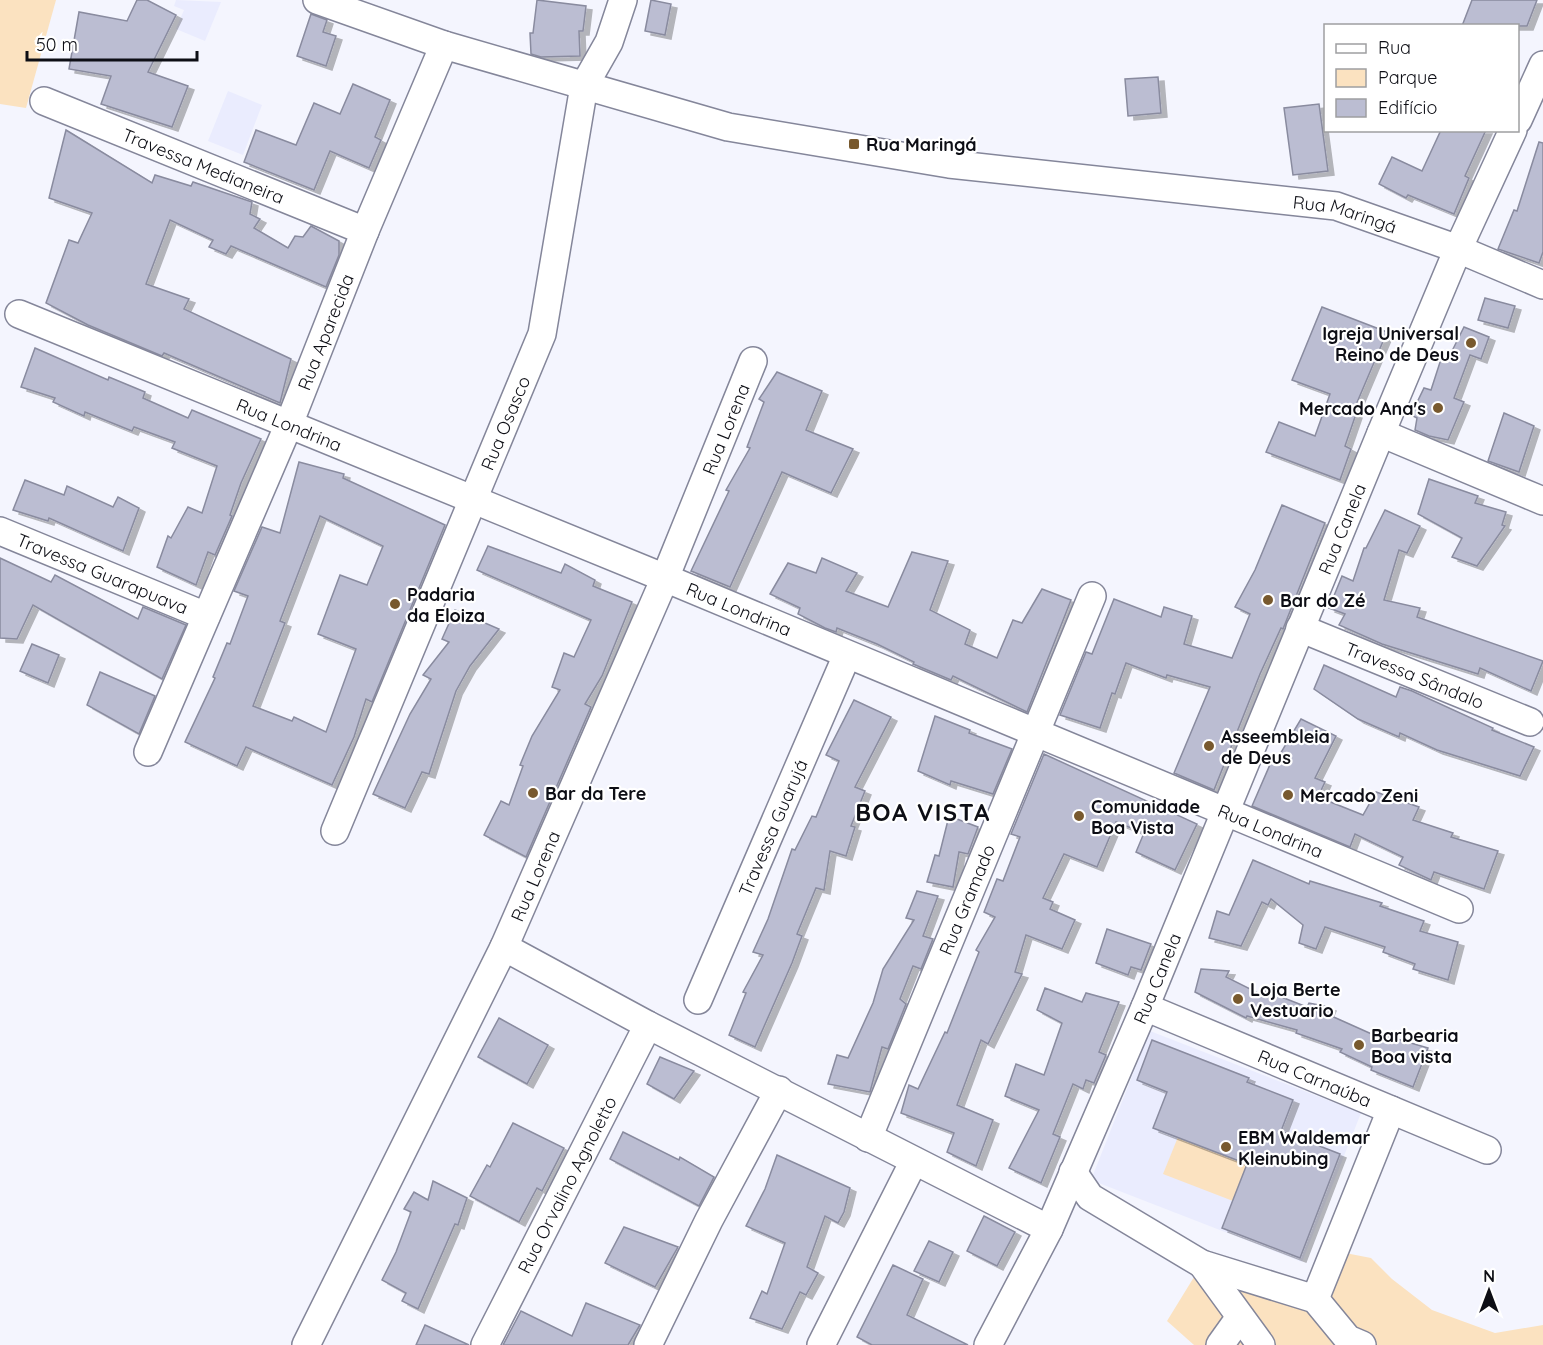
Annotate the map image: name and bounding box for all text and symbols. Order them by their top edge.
scale bar [27,24,196,62]
legend [1324,24,1519,132]
text: 50 m [36,33,78,56]
text: Rua [1378,36,1411,59]
text: Parque [1378,66,1437,89]
text: Edifício [1378,96,1437,119]
street label: Travessa Medianeira [119,123,288,209]
place label: Rua Maringá [866,133,977,156]
marker: Rua Maringá [847,137,861,151]
street label: Rua Maringá [1292,190,1400,238]
street label: Rua Aparecida [292,270,359,393]
place label: Igreja Universal Reino de Deus [1322,322,1459,366]
marker: Igreja Universal Reino de Deus [1464,336,1478,350]
street label: Rua Osasco [475,372,535,474]
street label: Rua Lorena [697,380,754,478]
street label: Rua Londrina [233,393,345,456]
place label: Mercado Ana's [1299,397,1426,420]
marker: Mercado Ana's [1431,401,1445,415]
street label: Rua Canela [1313,480,1371,578]
street label: Travessa Guarapuava [13,528,192,619]
street label: Rua Londrina [683,577,795,641]
place label: Padaria da Eloiza [407,583,485,627]
place label: Bar do Zé [1280,589,1366,612]
marker: Bar do Zé [1261,593,1275,607]
marker: Padaria da Eloiza [388,597,402,611]
street label: Travessa Sândalo [1342,636,1488,714]
place label: Asseembleia de Deus [1221,725,1330,769]
marker: Asseembleia de Deus [1202,739,1216,753]
street label: Travessa Guarujá [733,756,812,899]
place label: Bar da Tere [545,782,646,805]
place label: Mercado Zeni [1300,784,1418,807]
marker: Bar da Tere [526,786,540,800]
marker: Mercado Zeni [1281,788,1295,802]
place label: Comunidade Boa Vista [1091,795,1200,839]
district label: BOA VISTA [855,797,991,827]
street label: Rua Londrina [1215,798,1327,863]
marker: Comunidade Boa Vista [1072,809,1086,823]
street label: Rua Lorena [505,827,565,925]
street label: Rua Gramado [934,841,1000,958]
street label: Rua Canela [1128,929,1186,1027]
place label: Loja Berte Vestuario [1250,978,1341,1022]
marker: Loja Berte Vestuario [1231,992,1245,1006]
place label: Barbearia Boa vista [1371,1024,1459,1068]
marker: Barbearia Boa vista [1352,1038,1366,1052]
street label: Rua Carnaúba [1255,1044,1375,1112]
street label: Rua Orvalino Agnoletto [512,1092,621,1277]
place label: EBM Waldemar Kleinubing [1238,1126,1370,1170]
marker: EBM Waldemar Kleinubing [1219,1140,1233,1154]
north arrow [1459,1261,1519,1321]
text: N [1483,1266,1495,1286]

